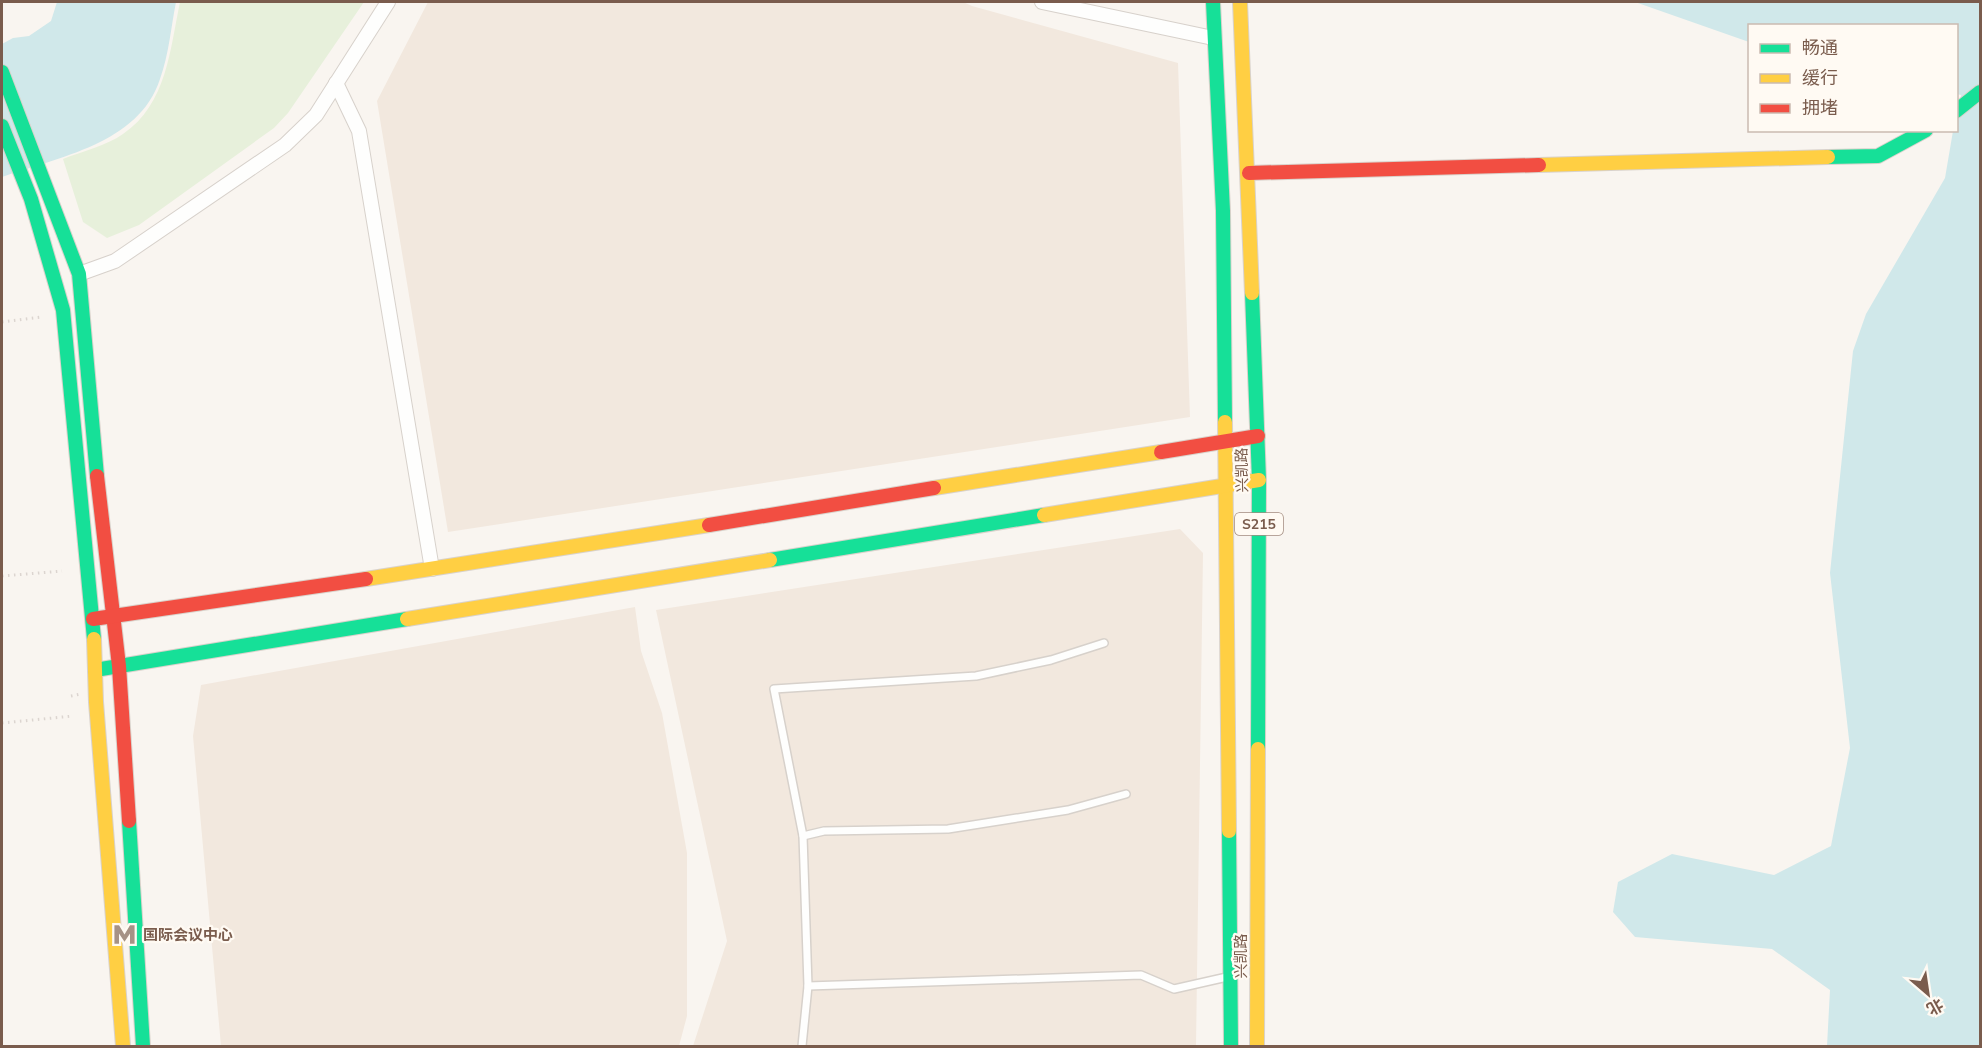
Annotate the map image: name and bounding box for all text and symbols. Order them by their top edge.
legend [1748,24,1958,132]
text: 畅通 [1802,36,1838,60]
text: 缓行 [1802,66,1838,90]
text: 拥堵 [1802,96,1838,120]
street label: 兴凯路 [1232,447,1252,493]
road number: S215 [1235,513,1283,535]
metro station icon: 国际会议中心 [112,922,138,948]
place label: 国际会议中心 [143,925,233,945]
street label: 兴凯路 [1231,933,1251,979]
north arrow [1898,964,1958,1024]
text: 北 [1922,993,1947,1020]

